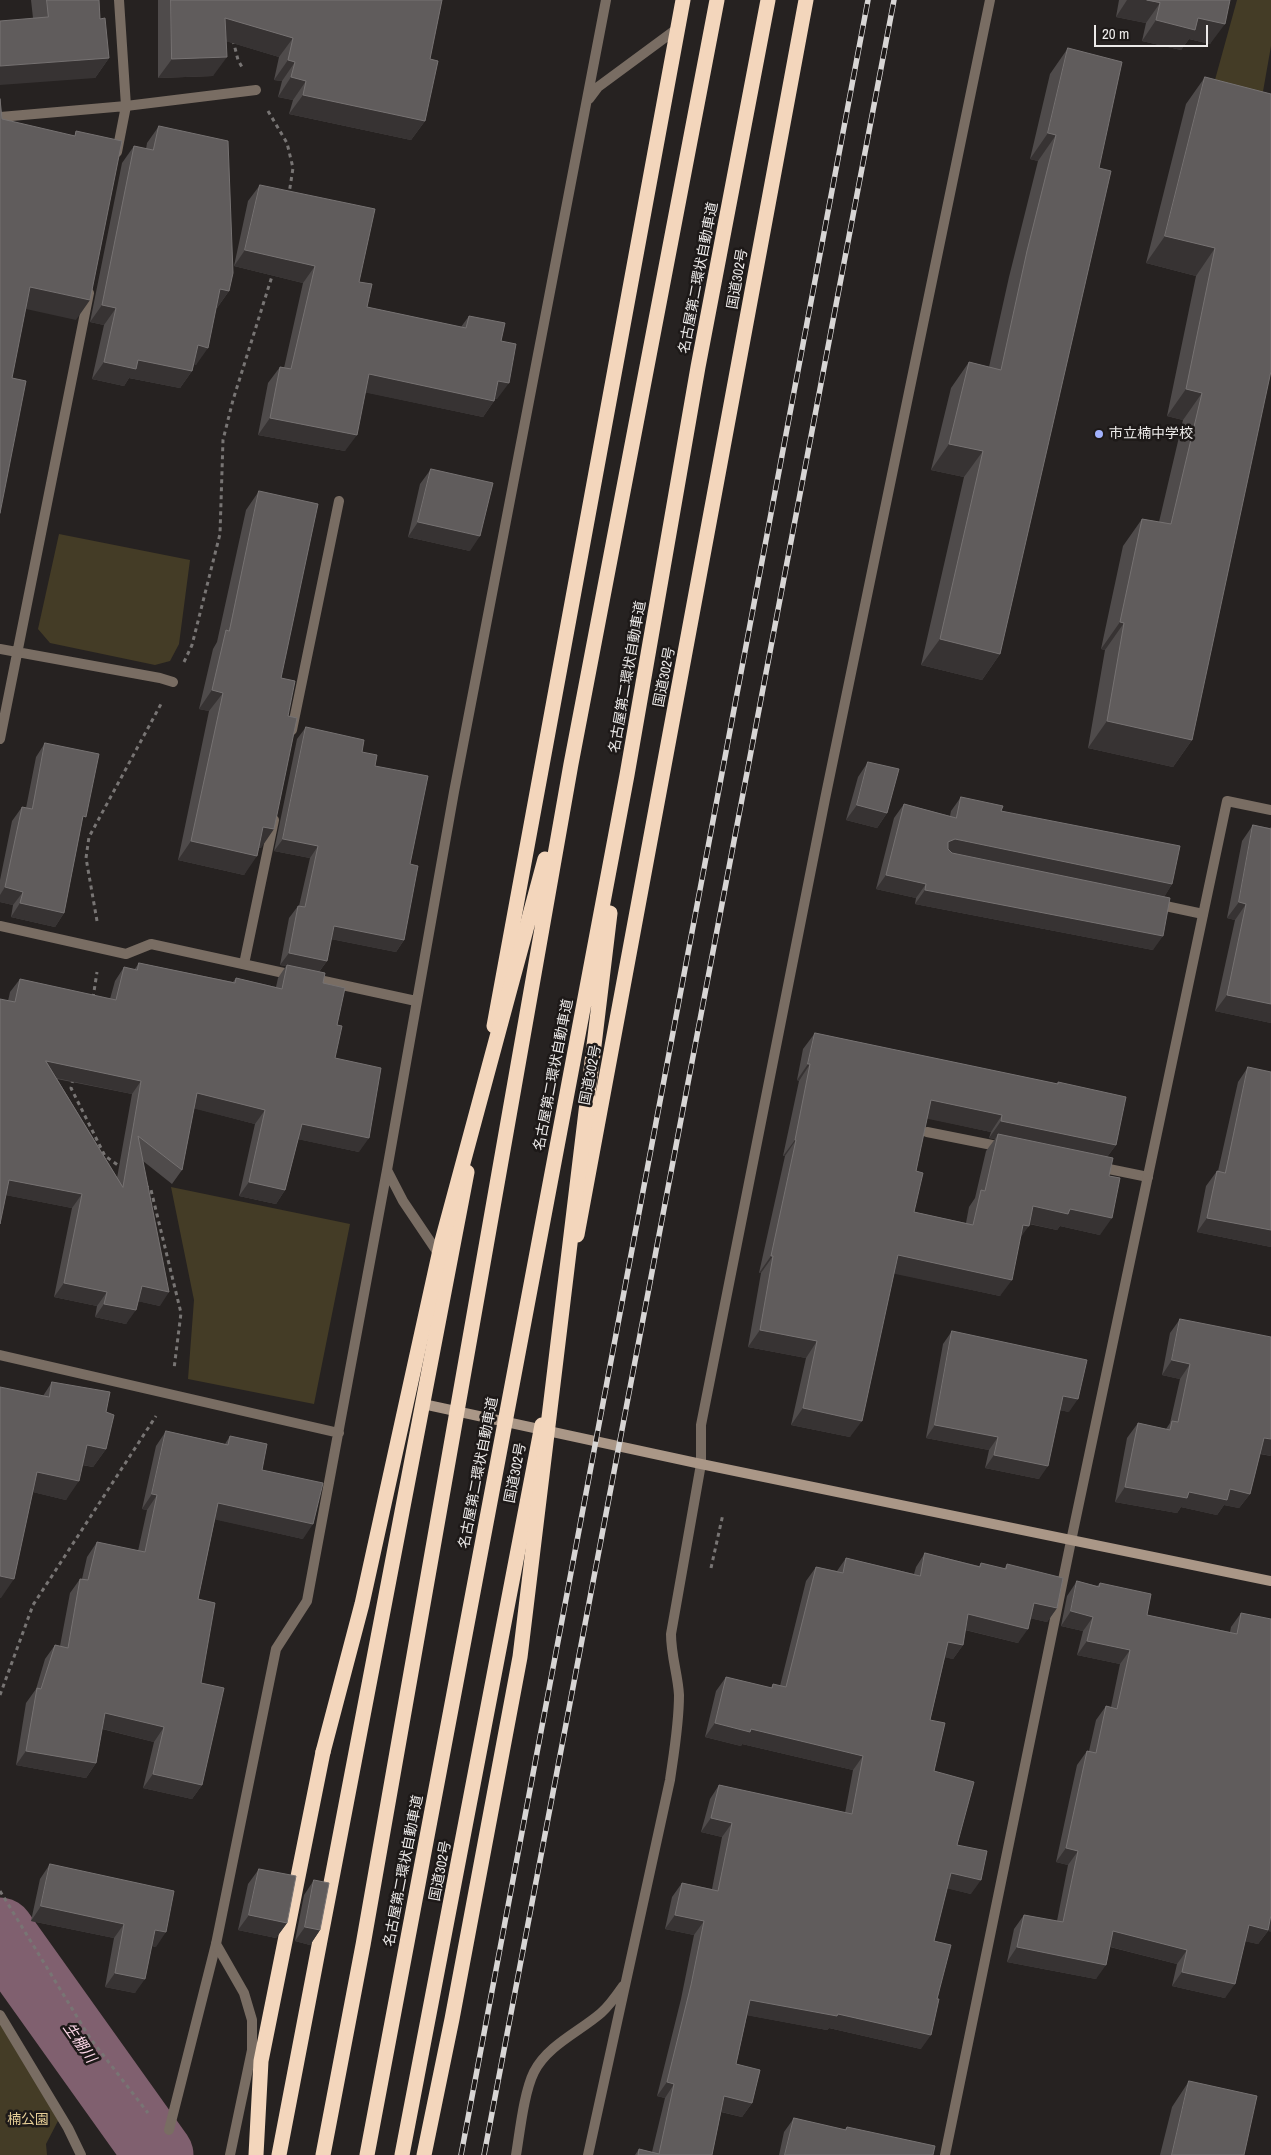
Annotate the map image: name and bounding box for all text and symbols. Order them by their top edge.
scale bar [1096,15,1210,47]
text: 20 m [1102,23,1129,44]
street label: 名古屋第二環状自動車道 [676,201,722,355]
street label: 国道302号 [724,247,752,311]
place label: 市立楠中学校 [1109,426,1193,442]
marker: 市立楠中学校 [1093,428,1105,440]
street label: 名古屋第二環状自動車道 [606,600,650,754]
street label: 国道302号 [651,645,679,709]
street label: 名古屋第二環状自動車道 [531,998,577,1152]
street label: 国道302号 [577,1043,605,1107]
street label: 名古屋第二環状自動車道 [456,1396,502,1550]
street label: 国道302号 [502,1441,530,1505]
street label: 名古屋第二環状自動車道 [381,1794,427,1948]
street label: 国道302号 [427,1839,455,1903]
water label: 生棚川 [59,2019,99,2067]
park label: 楠公園 [7,2112,49,2128]

